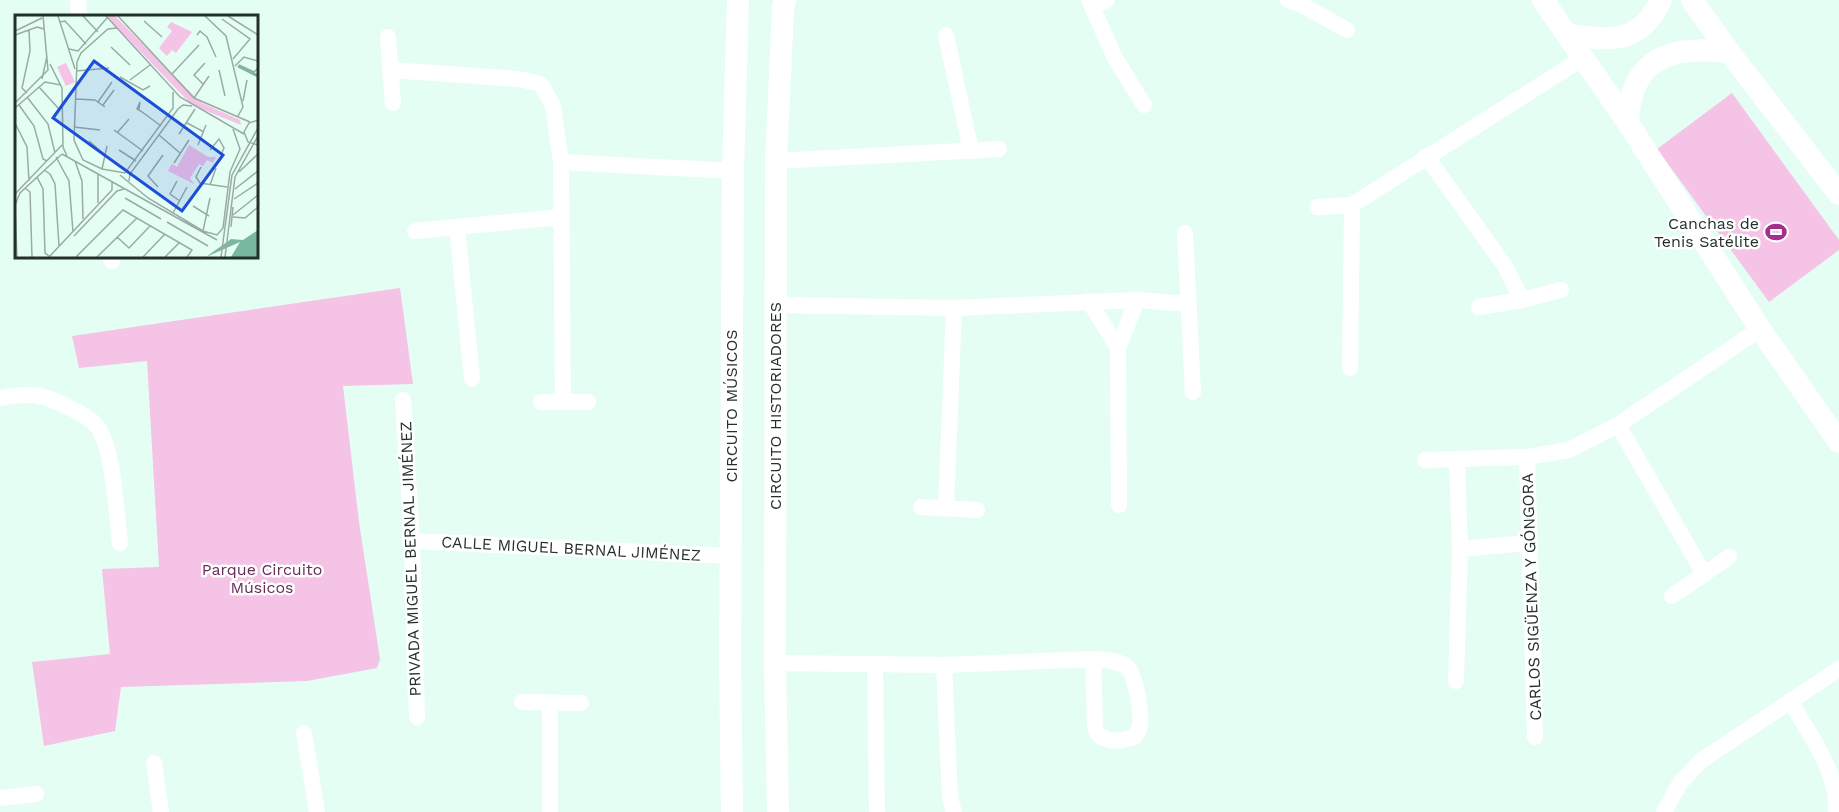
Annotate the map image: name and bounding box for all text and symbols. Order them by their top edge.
inset map [15,15,258,258]
place label: Canchas de Tenis Satélite [1654,214,1759,251]
sports icon: Canchas de Tenis Satélite [1764,220,1788,244]
street label: CIRCUITO HISTORIADORES [766,302,785,510]
street label: CIRCUITO MÚSICOS [722,329,741,483]
street label: PRIVADA MIGUEL BERNAL JIMÉNEZ [396,421,425,697]
street label: CARLOS SIGÜENZA Y GÓNGORA [1518,472,1545,721]
street label: CALLE MIGUEL BERNAL JIMÉNEZ [441,532,701,565]
park label: Parque Circuito Músicos [202,560,322,597]

